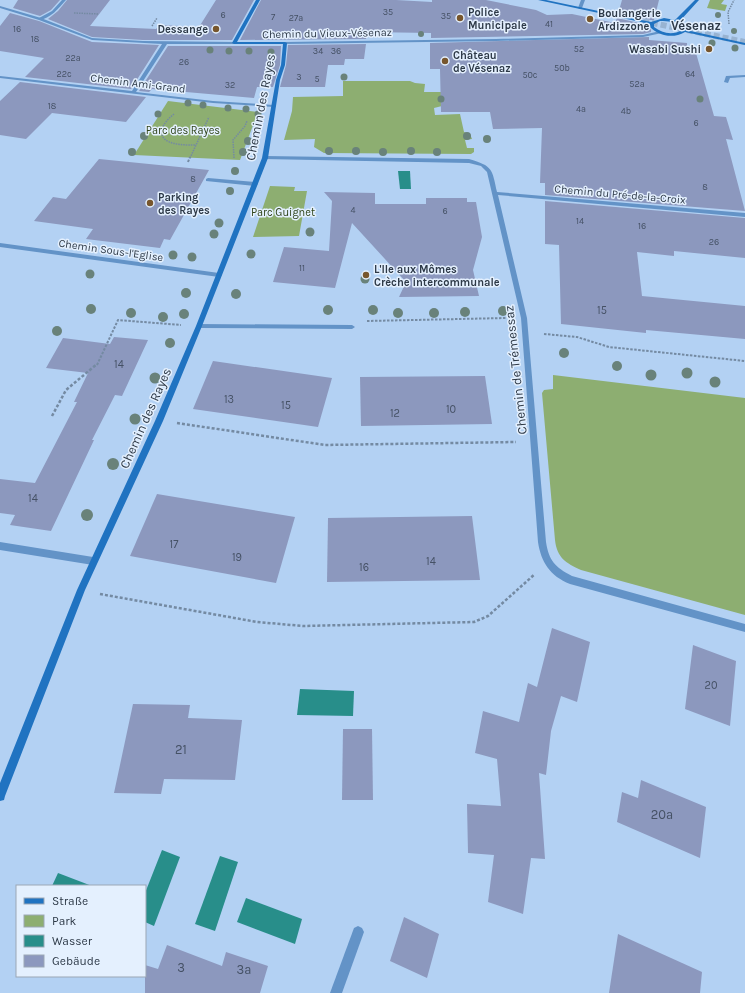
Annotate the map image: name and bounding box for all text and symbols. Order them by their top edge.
place label: Police Municipale [468,6,527,32]
house number: 35 [383,7,393,17]
place label: Boulangerie Ardizzone [598,7,661,33]
house number: 6 [220,10,226,20]
house number: 35 [441,11,451,21]
house number: 7 [271,12,276,22]
house number: 27a [289,13,303,23]
marker: Police Municipale [455,13,465,23]
marker: Boulangerie Ardizzone [585,14,595,24]
district label: Vésenaz [671,18,721,33]
house number: 41 [545,19,553,29]
place label: Dessange [157,23,208,36]
house number: 16 [13,24,21,34]
marker: Dessange [211,24,221,34]
street label: Chemin du Vieux-Vésenaz [262,26,392,41]
house number: 18 [31,34,40,44]
place label: Wasabi Sushi [629,43,701,56]
house number: 52 [574,44,584,54]
marker: Wasabi Sushi [704,44,714,54]
house number: 34 [313,46,323,56]
house number: 36 [331,46,341,56]
place label: Château de Vésenaz [453,49,511,75]
street label: Chemin des Rayes [243,52,278,162]
house number: 22a [65,53,81,63]
marker: Château de Vésenaz [440,56,450,66]
house number: 26 [179,57,189,67]
house number: 50b [554,63,570,73]
house number: 22c [56,69,72,79]
house number: 64 [685,69,695,79]
house number: 50c [522,70,538,80]
street label: Chemin Ami-Grand [90,71,186,96]
house number: 3 [296,72,302,82]
house number: 5 [314,74,320,84]
house number: 52a [629,79,645,89]
house number: 32 [225,80,235,90]
house number: 18 [48,101,57,111]
house number: 4a [576,104,586,114]
house number: 4b [621,106,631,116]
house number: 6 [693,118,699,128]
park label: Parc des Rayes [146,124,220,137]
house number: 8 [190,174,196,184]
street label: Chemin du Pré-de-la-Croix [554,182,687,207]
house number: 8 [702,182,708,192]
place label: Parking des Rayes [158,191,210,217]
marker: Parking des Rayes [145,198,155,208]
house number: 4 [350,205,356,215]
park label: Parc Guignet [251,206,315,219]
house number: 6 [442,206,448,216]
house number: 14 [576,216,584,226]
house number: 16 [638,221,646,231]
street label: Chemin Sous-l'Eglise [58,237,164,264]
house number: 26 [709,237,719,247]
house number: 11 [299,263,305,273]
place label: L'Ile aux Mômes Crèche intercommunale [374,263,500,289]
marker: L'Ile aux Mômes Crèche intercommunale [361,270,371,280]
house number: 15 [597,304,607,317]
street label: Chemin de Trémessaz [501,305,530,435]
house number: 14 [114,358,124,371]
street label: Chemin des Rayes [117,365,174,471]
house number: 13 [224,393,234,406]
house number: 15 [281,399,291,412]
house number: 10 [446,403,456,416]
house number: 12 [390,407,400,420]
house number: 14 [28,492,38,505]
house number: 17 [170,538,178,551]
house number: 19 [232,551,242,564]
house number: 14 [426,555,436,568]
house number: 16 [359,561,369,574]
house number: 20 [705,679,717,692]
house number: 21 [175,742,187,757]
house number: 20a [651,807,673,822]
legend [16,885,146,977]
text: Straße [52,894,88,908]
text: Park [52,914,77,928]
text: Wasser [52,934,93,948]
text: Gebäude [52,954,100,968]
house number: 3 [177,960,185,975]
house number: 3a [237,962,251,977]

